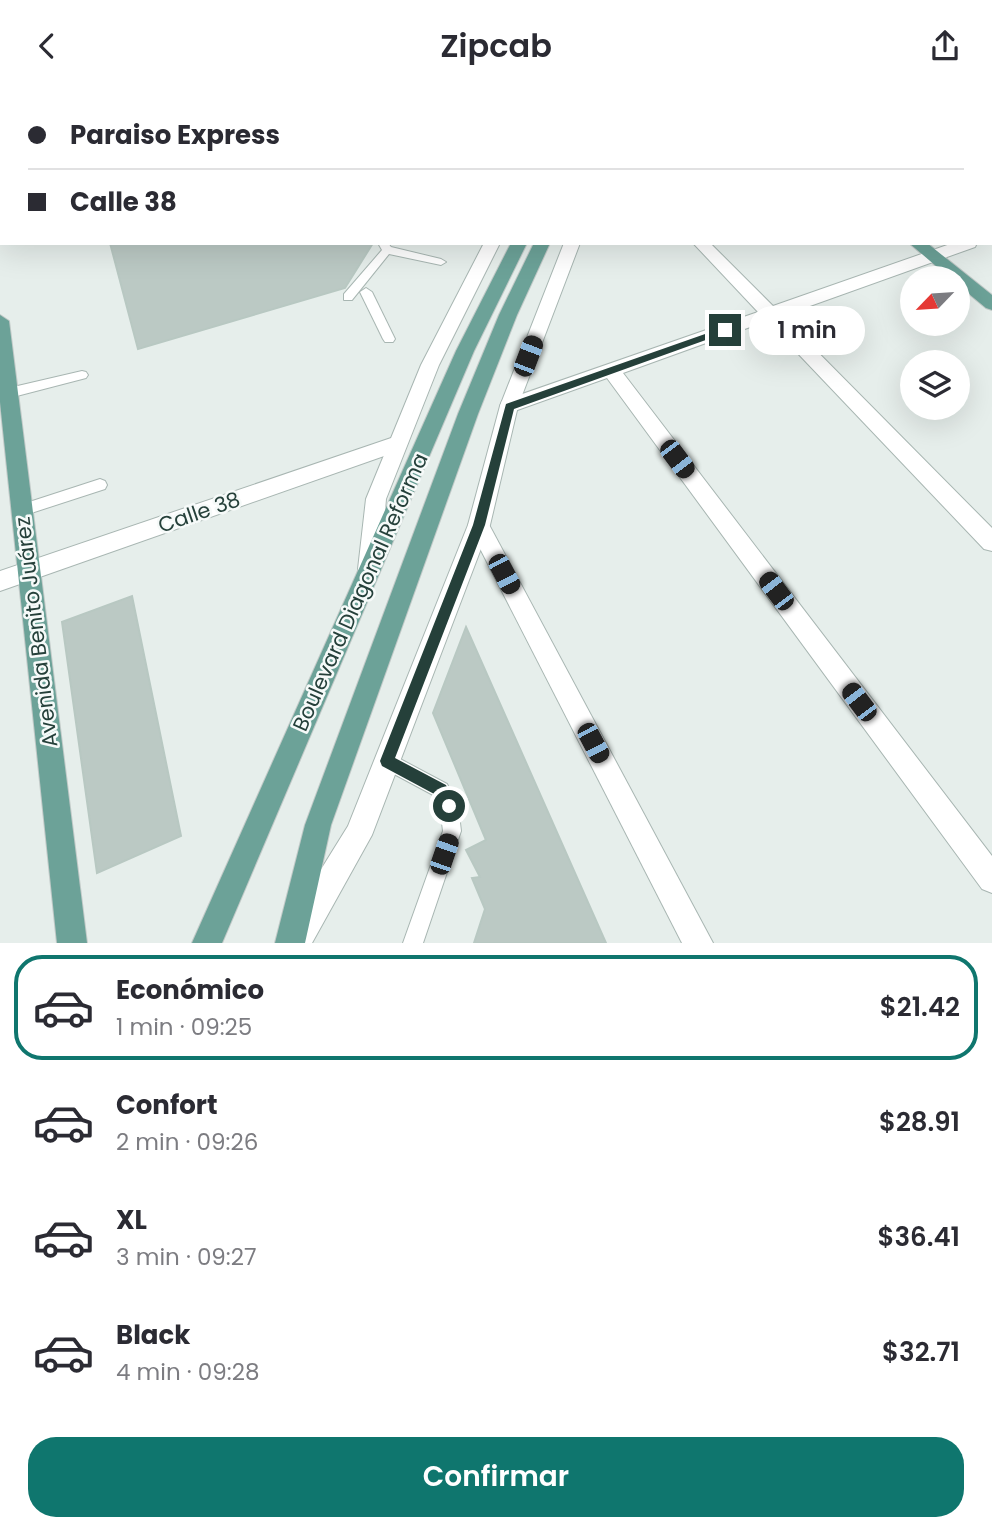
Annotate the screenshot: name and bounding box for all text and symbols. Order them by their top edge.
text: Zipcab [440,23,552,68]
icon: back [28,27,66,65]
icon: share [926,27,964,65]
text: Paraiso Express [70,117,280,153]
text: Calle 38 [70,184,177,220]
north arrow [900,266,970,336]
map controls [900,266,970,420]
callout: 1 min [750,306,865,355]
route end [709,314,741,346]
text: 1 min [777,314,837,346]
car [511,333,546,379]
button: layers [900,350,970,420]
car [656,436,699,482]
street label: Boulevard Diagonal Reforma [285,448,435,736]
street label: Calle 38 [154,484,244,540]
street label: Avenida Benito Juárez [7,515,65,749]
car [485,551,524,597]
car [755,568,798,614]
car [838,679,881,725]
car [574,720,613,766]
route start [433,790,465,822]
car [428,831,461,877]
text: Económico [116,972,264,1008]
icon: car [32,976,95,1039]
text: $21.42 [880,989,960,1025]
text: 1 min · 09:25 [116,1011,252,1043]
text: Confort [116,1087,218,1123]
icon: car [32,1091,95,1154]
text: $28.91 [879,1104,960,1140]
text: 2 min · 09:26 [116,1126,258,1158]
text: XL [116,1202,147,1238]
icon: car [32,1206,95,1269]
text: $36.41 [877,1219,960,1255]
text: 3 min · 09:27 [116,1241,257,1273]
text: Black [116,1317,190,1353]
icon: car [32,1321,95,1384]
text: $32.71 [882,1334,960,1370]
text: 4 min · 09:28 [116,1356,259,1388]
button: Confirmar [28,1437,964,1517]

